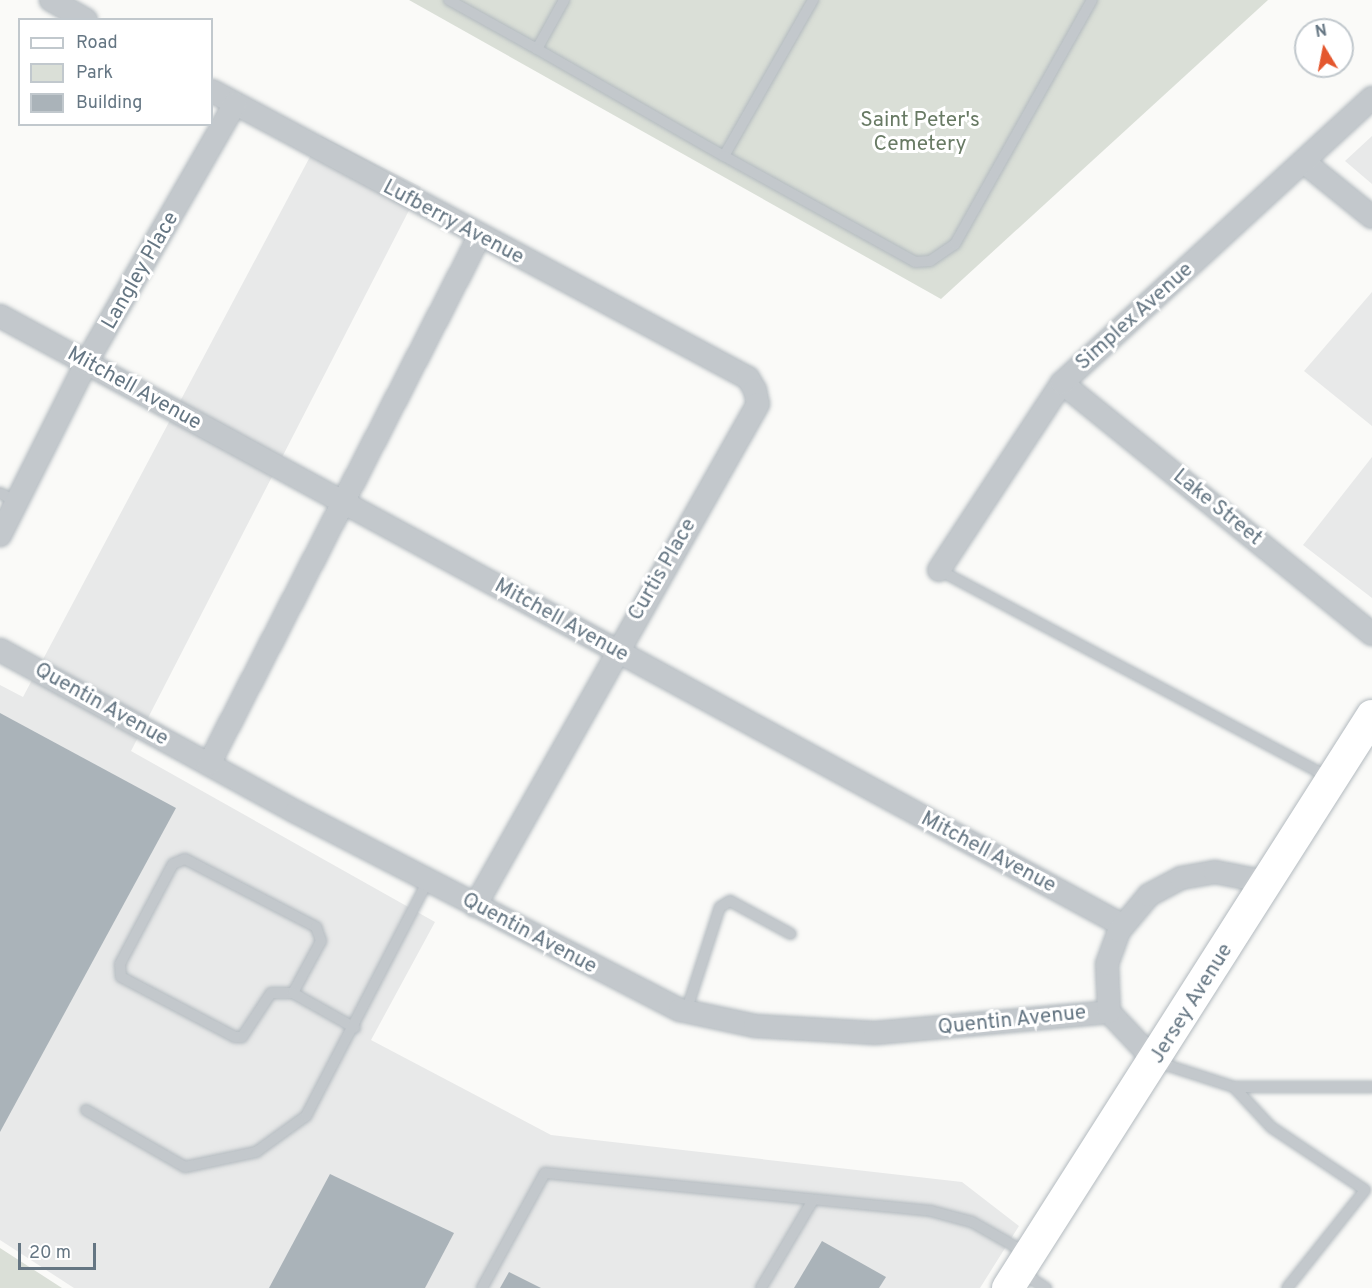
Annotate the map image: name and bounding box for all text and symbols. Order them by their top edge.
legend [18,18,213,126]
north arrow [1294,18,1354,78]
text: N [1314,21,1329,43]
text: Road [76,32,118,55]
text: Park [76,62,113,85]
text: Building [76,92,142,115]
park label: Saint Peter's Cemetery [860,108,980,158]
street label: Lufberry Avenue [378,175,528,271]
street label: Langley Place [97,208,185,334]
street label: Simplex Avenue [1071,257,1199,377]
street label: Mitchell Avenue [62,342,206,436]
street label: Lake Street [1167,464,1267,552]
street label: Curtis Place [624,514,702,626]
street label: Mitchell Avenue [489,574,633,668]
street label: Quentin Avenue [29,658,173,752]
street label: Mitchell Avenue [916,807,1060,899]
street label: Quentin Avenue [457,888,601,980]
street label: Jersey Avenue [1145,939,1239,1069]
street label: Quentin Avenue [936,1001,1088,1041]
scale bar [21,1231,99,1269]
text: 20 m [29,1242,71,1265]

